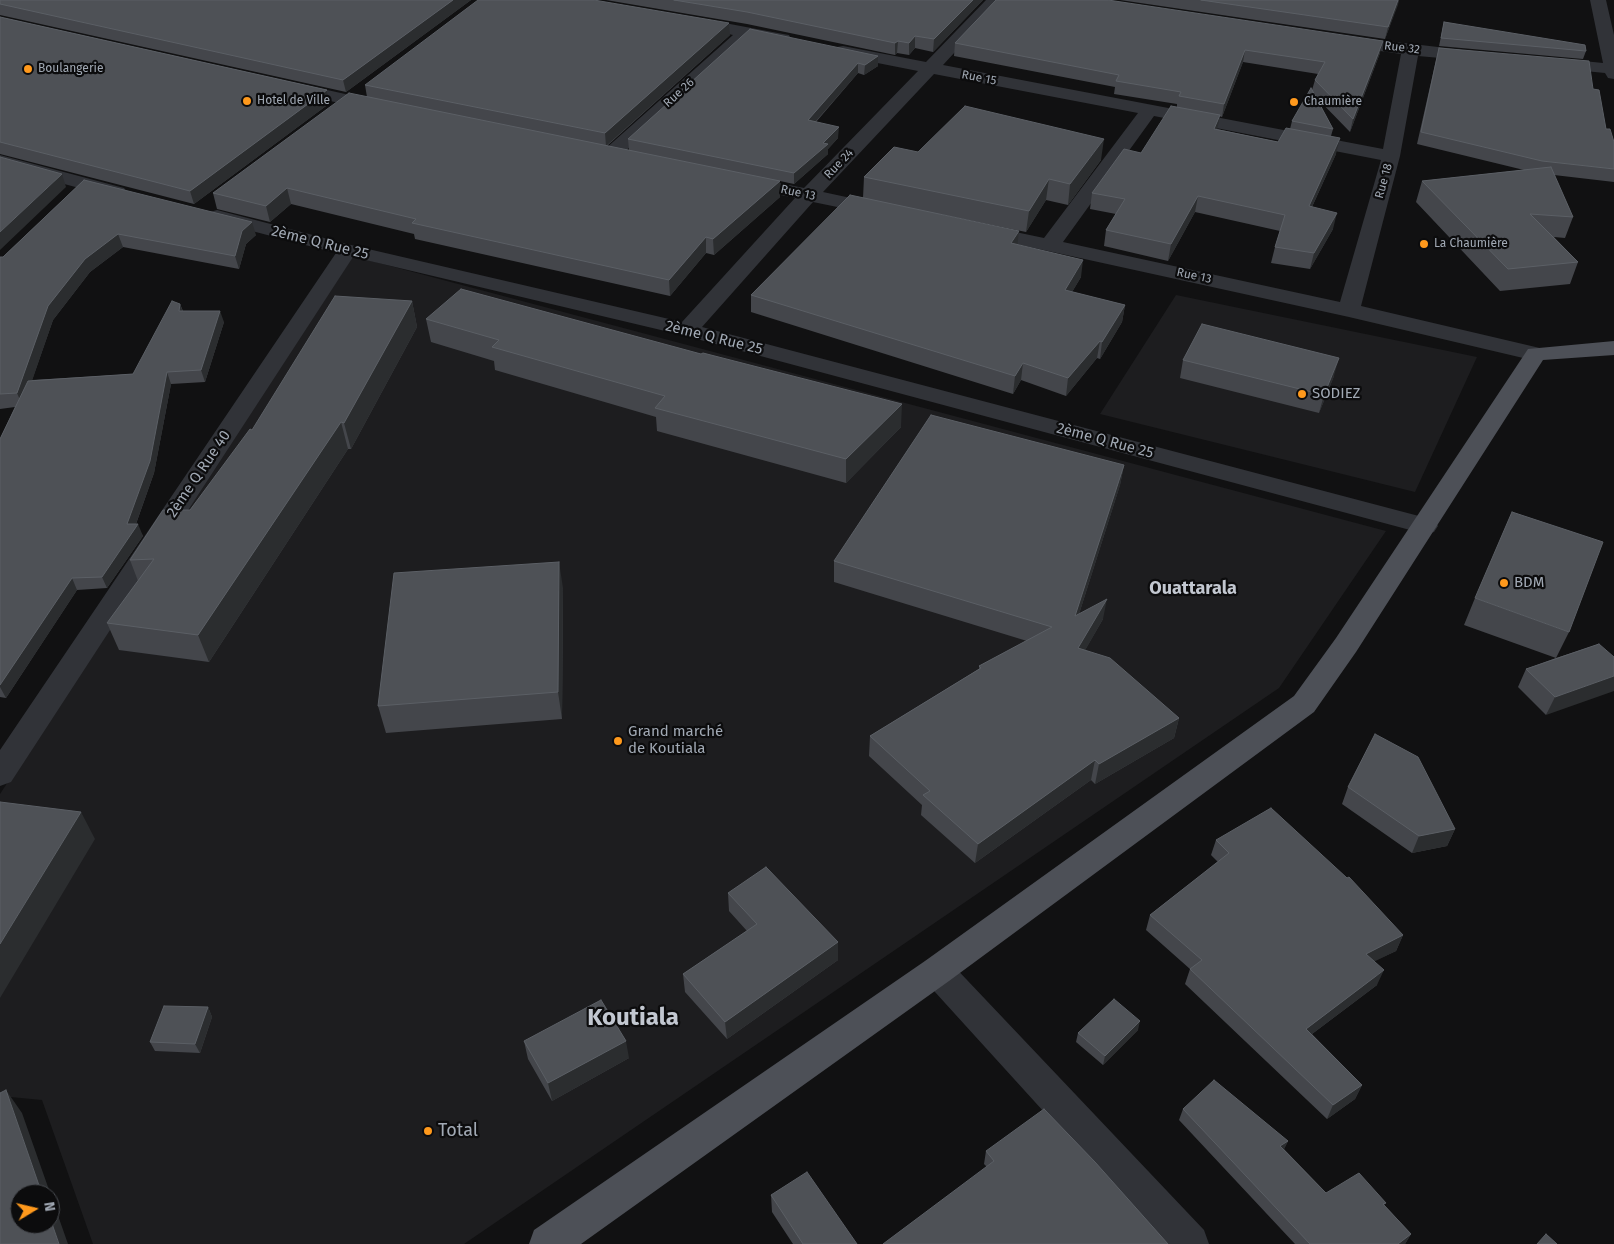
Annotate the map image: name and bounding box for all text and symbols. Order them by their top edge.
street label: Rue 32 [1383,39,1421,57]
place label: Boulangerie [38,62,103,76]
marker: Boulangerie [22,63,34,75]
street label: Rue 15 [960,68,998,88]
street label: Rue 26 [661,76,697,110]
place label: Hotel de Ville [257,94,330,108]
marker: Hotel de Ville [241,95,253,107]
place label: Chaumière [1304,95,1362,109]
marker: Chaumière [1288,96,1300,108]
street label: Rue 24 [821,146,857,182]
street label: Rue 18 [1372,162,1396,200]
street label: Rue 13 [779,182,817,204]
street label: 2ème Q Rue 25 [270,222,370,264]
place label: La Chaumière [1434,237,1508,251]
marker: La Chaumière [1418,238,1430,250]
street label: Rue 13 [1175,265,1213,287]
street label: 2ème Q Rue 25 [664,317,764,359]
place label: SODIEZ [1312,385,1360,403]
marker: SODIEZ [1296,388,1308,400]
street label: 2ème Q Rue 25 [1055,419,1155,463]
street label: 2ème Q Rue 40 [163,427,235,521]
place label: BDM [1514,574,1544,592]
marker: BDM [1498,577,1510,589]
district label: Ouattarala [1149,578,1237,600]
place label: Grand marché de Koutiala [628,723,723,758]
marker: Grand marché de Koutiala [612,735,624,747]
district label: Koutiala [587,1004,679,1032]
place label: Total [438,1120,478,1142]
marker: Total [422,1125,434,1137]
north arrow [10,1184,60,1234]
text: N [40,1201,58,1213]

